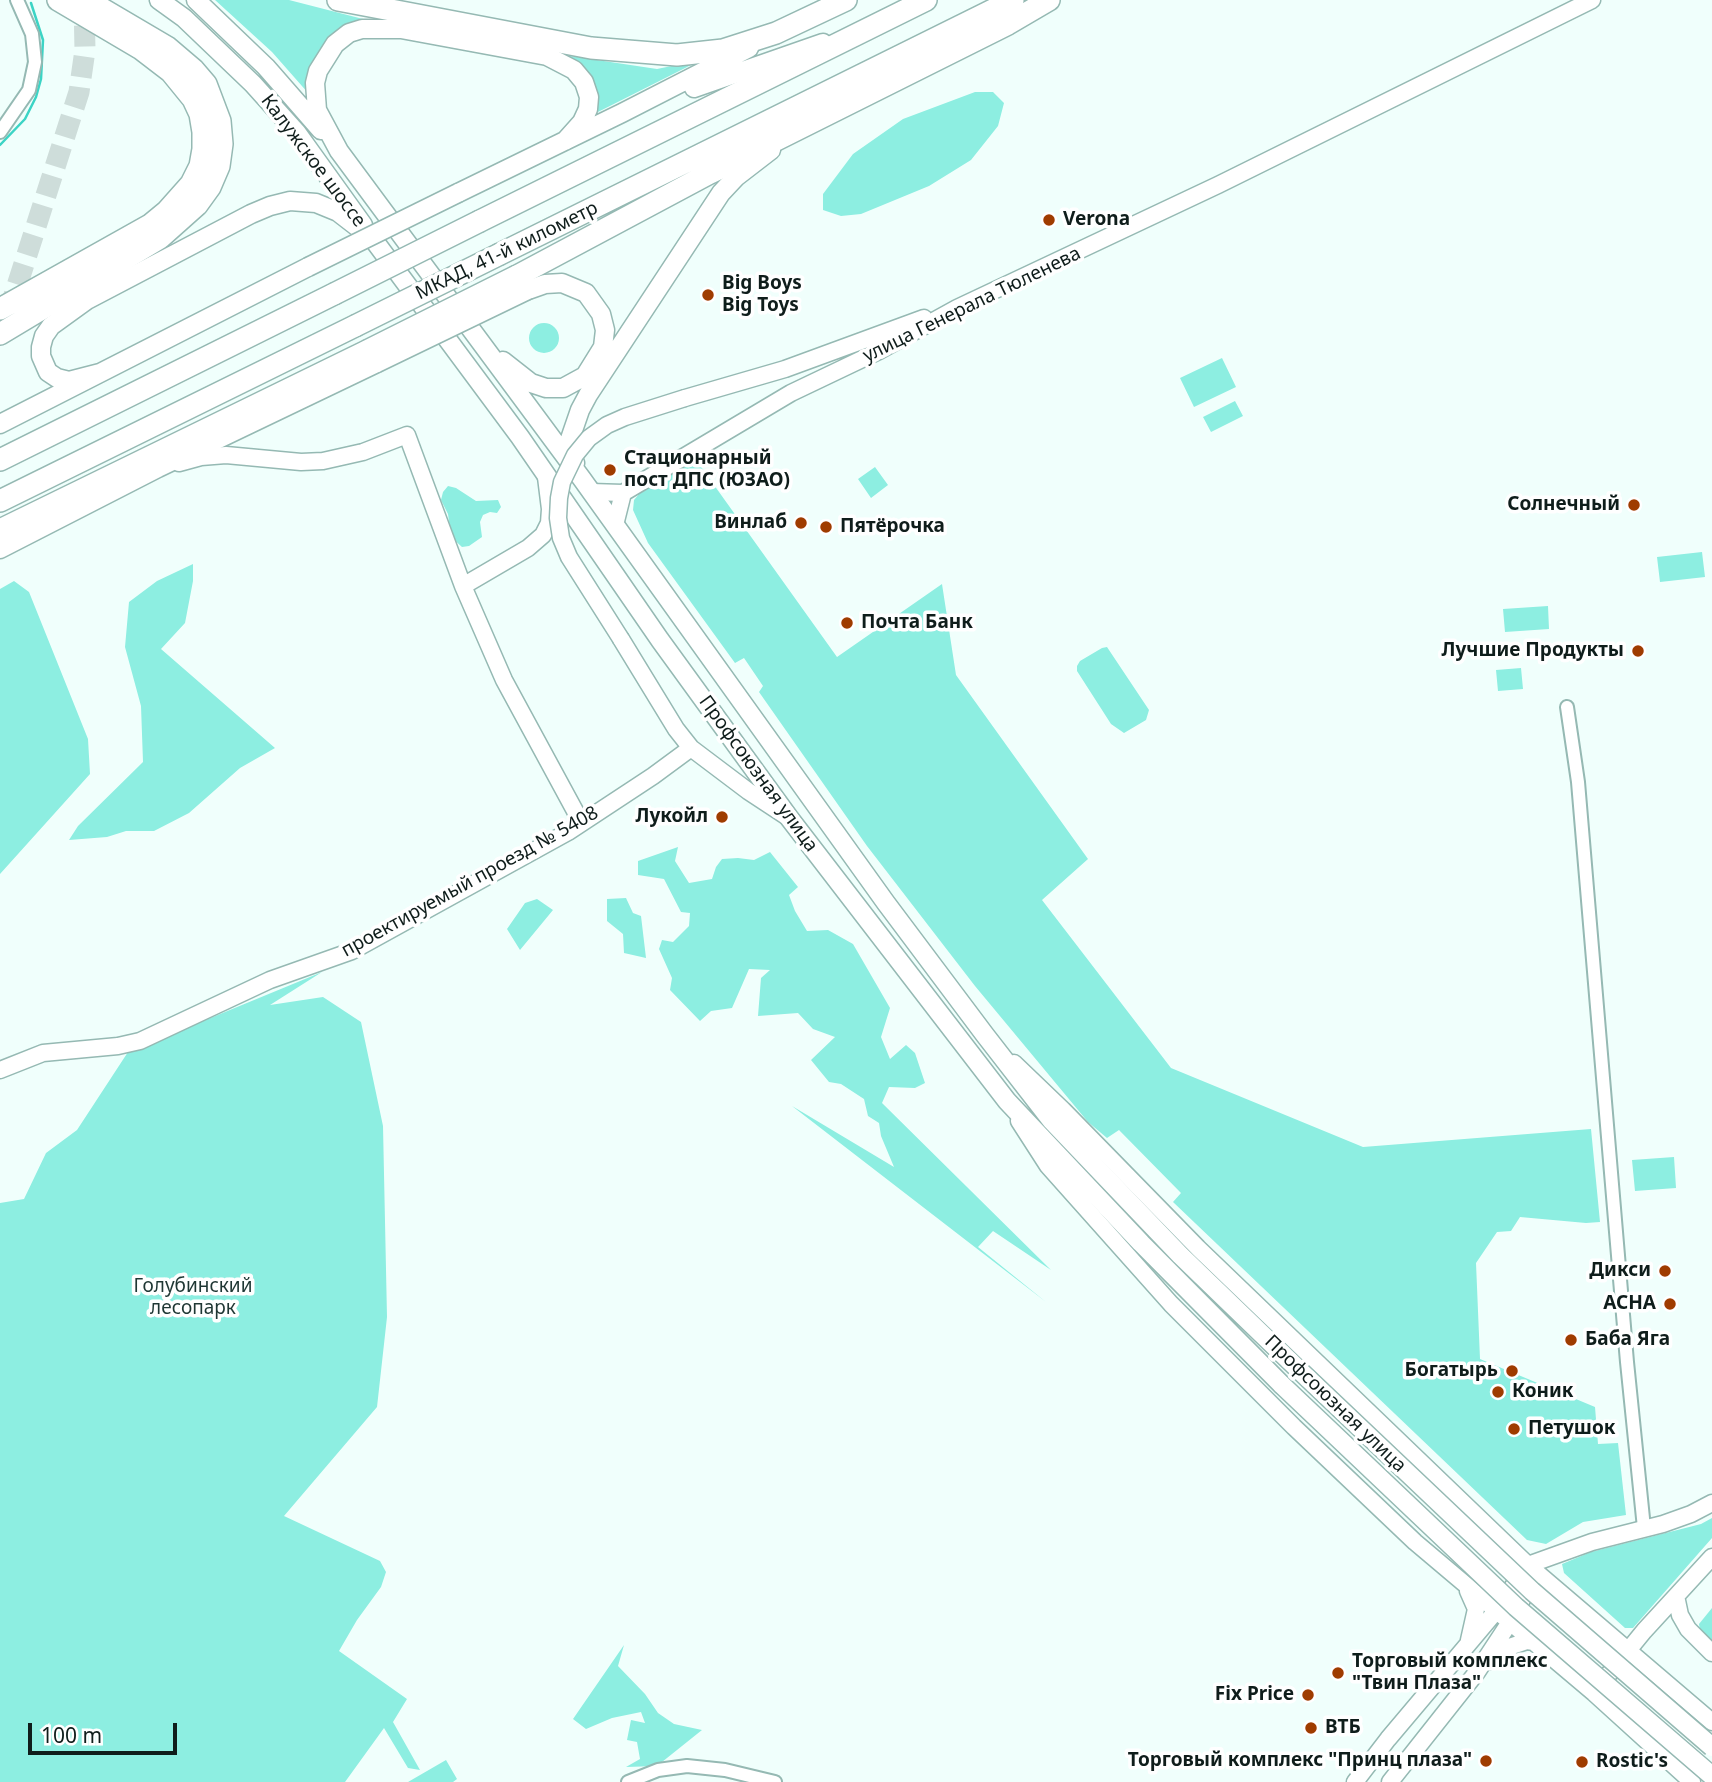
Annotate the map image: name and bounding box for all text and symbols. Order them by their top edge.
street label: Калужское шоссе [256,90,370,232]
street label: МКАД, 41-й километр [412,197,602,305]
place label: Verona [1063,209,1130,231]
marker: Verona [1041,212,1057,228]
street label: улица Генерала Тюленева [859,242,1085,368]
place label: Big Boys Big Toys [722,273,802,317]
marker: Big Boys Big Toys [700,287,716,303]
place label: Стационарный пост ДПС (ЮЗАО) [624,448,790,492]
marker: Стационарный пост ДПС (ЮЗАО) [602,462,618,478]
place label: Солнечный [1507,494,1620,516]
marker: Солнечный [1626,497,1642,513]
place label: Винлаб [714,512,787,534]
marker: Винлаб [793,515,809,531]
place label: Пятёрочка [840,516,945,538]
marker: Пятёрочка [818,519,834,535]
place label: Почта Банк [861,612,973,634]
marker: Почта Банк [839,615,855,631]
place label: Лучшие Продукты [1442,640,1624,662]
marker: Лучшие Продукты [1630,643,1646,659]
street label: Профсоюзная улица [694,691,822,857]
street label: проектируемый проезд № 5408 [338,802,602,962]
place label: Лукойл [635,806,708,828]
marker: Лукойл [714,809,730,825]
place label: Дикси [1589,1260,1651,1282]
marker: Дикси [1657,1263,1673,1279]
park label: Голубинский лесопарк [134,1276,252,1320]
place label: АСНА [1603,1293,1656,1315]
marker: АСНА [1662,1296,1678,1312]
place label: Баба Яга [1585,1329,1670,1351]
street label: Профсоюзная улица [1260,1331,1410,1477]
marker: Баба Яга [1563,1332,1579,1348]
place label: Богатырь [1405,1360,1498,1382]
marker: Богатырь [1504,1363,1520,1379]
place label: Коник [1512,1381,1574,1403]
marker: Коник [1490,1384,1506,1400]
place label: Петушок [1528,1418,1615,1440]
marker: Петушок [1506,1421,1522,1437]
place label: Торговый комплекс "Твин Плаза" [1352,1651,1548,1695]
marker: Торговый комплекс "Твин Плаза" [1330,1665,1346,1681]
place label: Fix Price [1215,1684,1294,1706]
marker: Fix Price [1300,1687,1316,1703]
scale bar [32,1708,180,1752]
place label: ВТБ [1325,1717,1361,1739]
marker: ВТБ [1303,1720,1319,1736]
text: 100 m [41,1721,102,1749]
place label: Торговый комплекс "Принц плаза" [1128,1750,1472,1772]
place label: Rostic's [1596,1751,1668,1773]
marker: Торговый комплекс "Принц плаза" [1478,1753,1494,1769]
marker: Rostic's [1574,1754,1590,1770]

